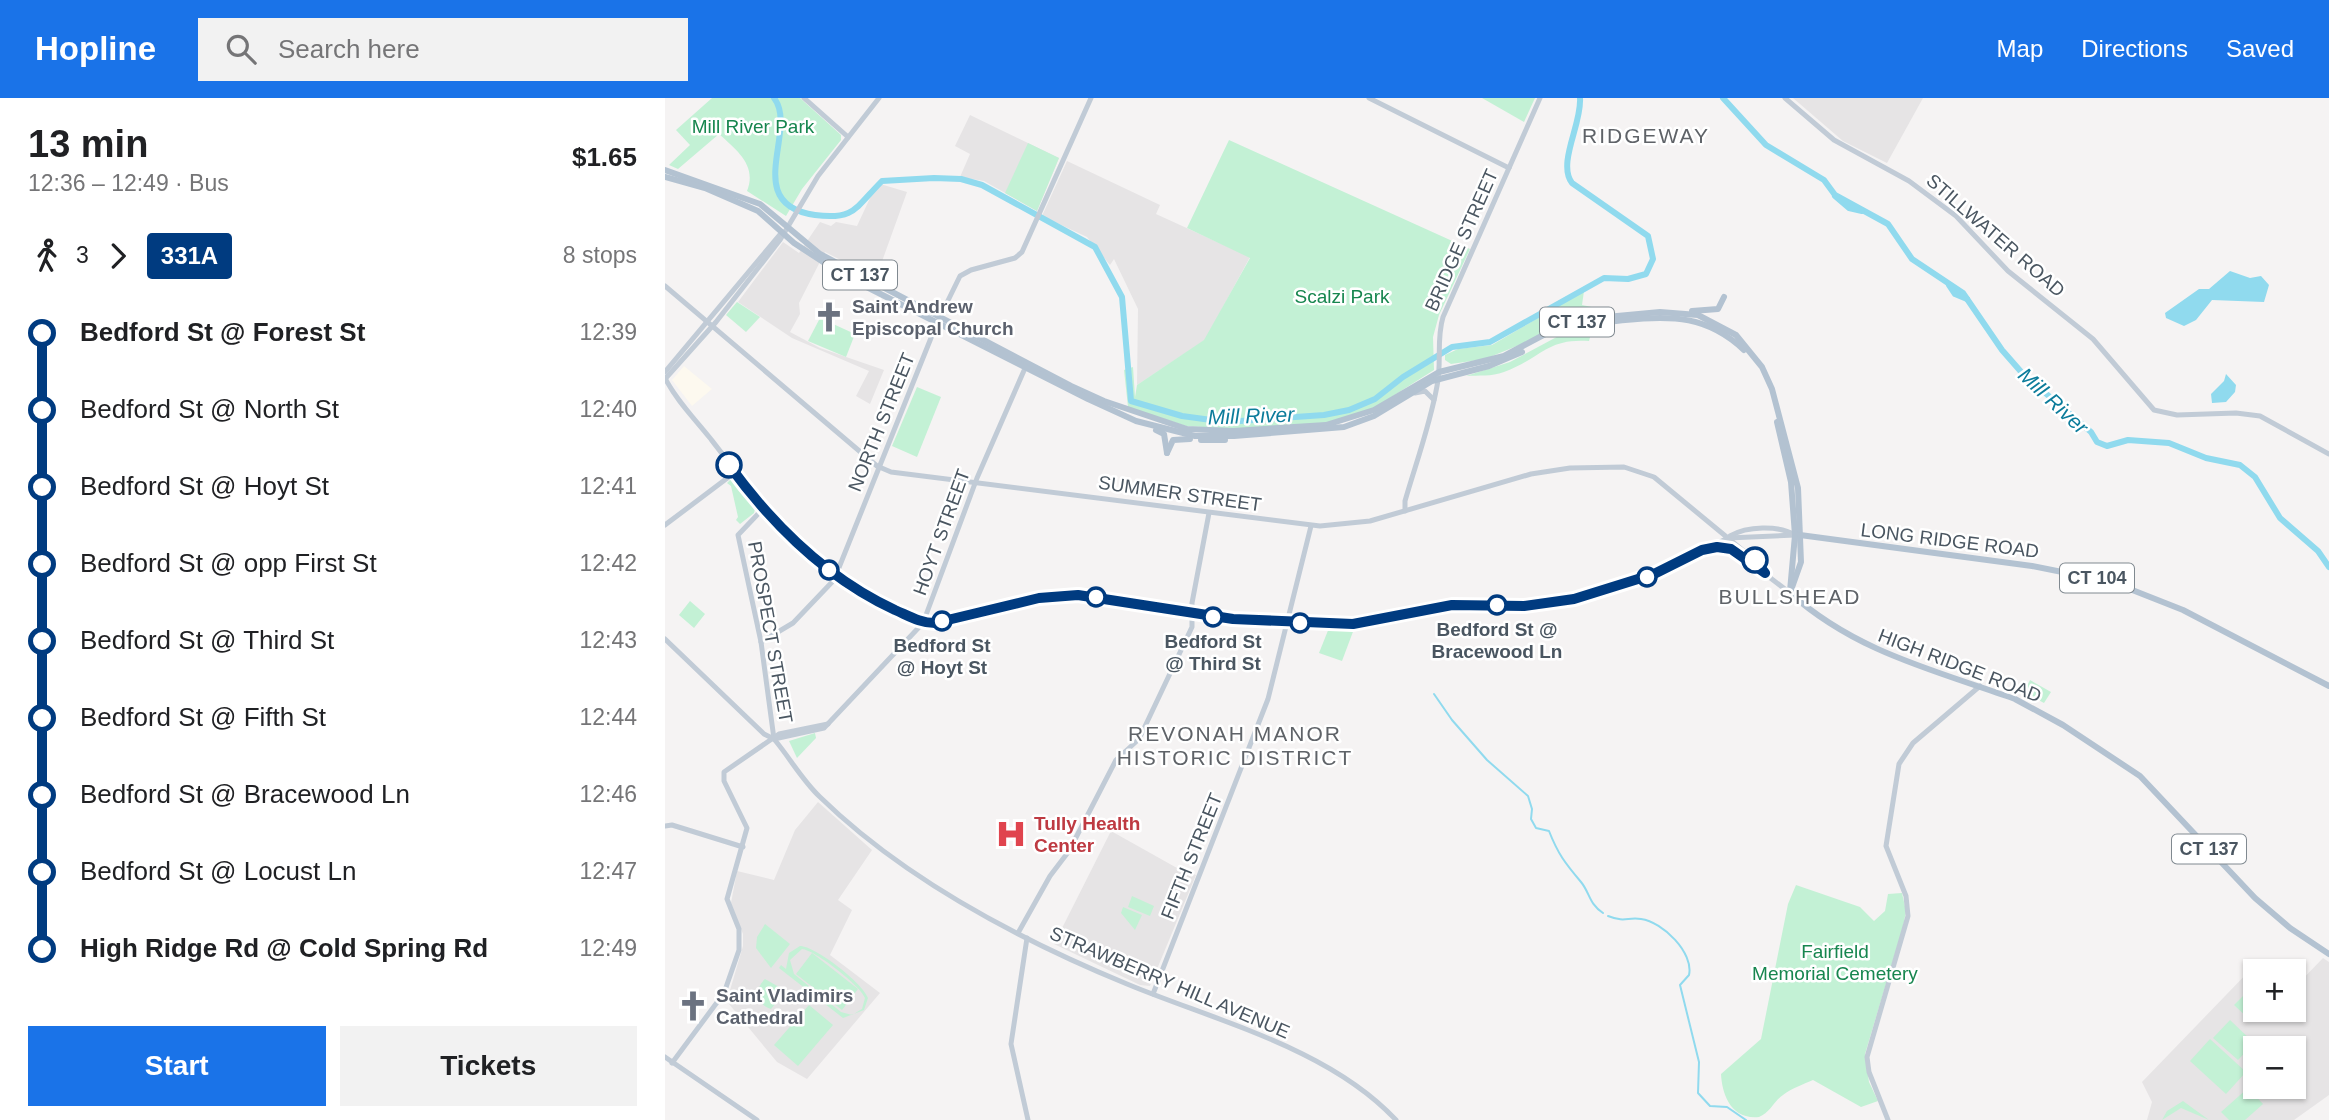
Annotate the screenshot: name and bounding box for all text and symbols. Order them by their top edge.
search box [198,18,688,81]
text: Hopline [35,30,156,67]
icon: search [222,30,260,68]
text: Search here [278,34,420,64]
text: Map [1997,35,2043,62]
text: Directions [2081,35,2188,62]
text: Saved [2226,35,2294,62]
park label: Mill River Park [692,116,815,137]
text: 13 min [28,123,148,165]
district label: RIDGEWAY [1582,124,1710,147]
text: $1.65 [572,142,637,172]
street label: BRIDGE STREET [1421,166,1502,314]
text: 12:36 – 12:49 · Bus [28,170,229,196]
street label: STILLWATER ROAD [1922,170,2069,301]
icon: walk [28,237,66,275]
icon: forward [99,237,137,275]
text: 3 [76,242,89,268]
text: 331A [161,242,218,269]
text: 8 stops [563,242,637,268]
road number: CT 137 [823,260,897,290]
park label: Scalzi Park [1294,286,1390,307]
place label: Saint Andrew Episcopal Church [852,296,1014,339]
church icon: Saint Andrew Episcopal Church [812,300,846,334]
road number: CT 137 [1540,308,1614,336]
text: Bedford St @ Forest St [80,317,365,347]
text: 12:39 [579,319,637,345]
street label: NORTH STREET [844,350,919,494]
water label: Mill River [2014,363,2093,439]
text: Bedford St @ North St [80,394,339,424]
text: 12:40 [579,396,637,422]
water label: Mill River [1207,402,1296,428]
unlabelled marker [716,452,742,478]
street label: HOYT STREET [909,466,974,598]
text: Bedford St @ Hoyt St [80,471,329,501]
street label: SUMMER STREET [1097,472,1263,515]
text: 12:41 [579,473,637,499]
street label: LONG RIDGE ROAD [1860,519,2040,562]
street label: PROSPECT STREET [744,539,797,725]
unlabelled marker [1742,547,1768,573]
text: Bedford St @ opp First St [80,548,377,578]
text: 12:42 [579,550,637,576]
unlabelled marker [819,560,839,580]
road number: CT 104 [2060,564,2134,592]
unlabelled marker [1637,567,1657,587]
district label: BULLSHEAD [1719,585,1861,608]
unlabelled marker [1086,587,1106,607]
marker: Bedford St @ Bracewood Ln [1487,595,1507,615]
marker: Bedford St @ Third St [1203,607,1223,627]
marker: Bedford St @ Hoyt St [932,611,952,631]
unlabelled marker [1290,613,1310,633]
place label: Bedford St @ Bracewood Ln [1432,619,1562,662]
text: Bedford St @ Third St [80,625,334,655]
street label: HIGH RIDGE ROAD [1875,625,2044,706]
text: 12:43 [579,627,637,653]
place label: Bedford St @ Third St [1164,631,1262,674]
place label: Bedford St @ Hoyt St [893,635,991,678]
text: Bedford St @ Fifth St [80,702,326,732]
text: 12:44 [579,704,637,730]
district label: REVONAH MANOR HISTORIC DISTRICT [1117,722,1353,769]
text: Bedford St @ Bracewood Ln [80,779,410,809]
text: 12:46 [579,781,637,807]
street label: FIFTH STREET [1157,790,1226,922]
place label: Tully Health Center [1034,813,1140,856]
hospital icon: Tully Health Center [994,817,1028,851]
road number: CT 137 [2172,834,2246,864]
text: Bedford St @ Locust Ln [80,856,356,886]
text: 12:47 [579,858,637,884]
street label: STRAWBERRY HILL AVENUE [1047,922,1293,1043]
text: High Ridge Rd @ Cold Spring Rd [80,933,488,963]
text: 12:49 [579,935,637,961]
park label: Fairfield Memorial Cemetery [1752,941,1918,984]
map controls [2243,959,2306,1099]
button: + [2243,959,2306,1022]
place label: Saint Vladimirs Cathedral [716,985,853,1028]
church icon: Saint Vladimirs Cathedral [676,989,710,1023]
button: Start [28,1026,326,1106]
button: Tickets [340,1026,637,1106]
button: − [2243,1036,2306,1099]

